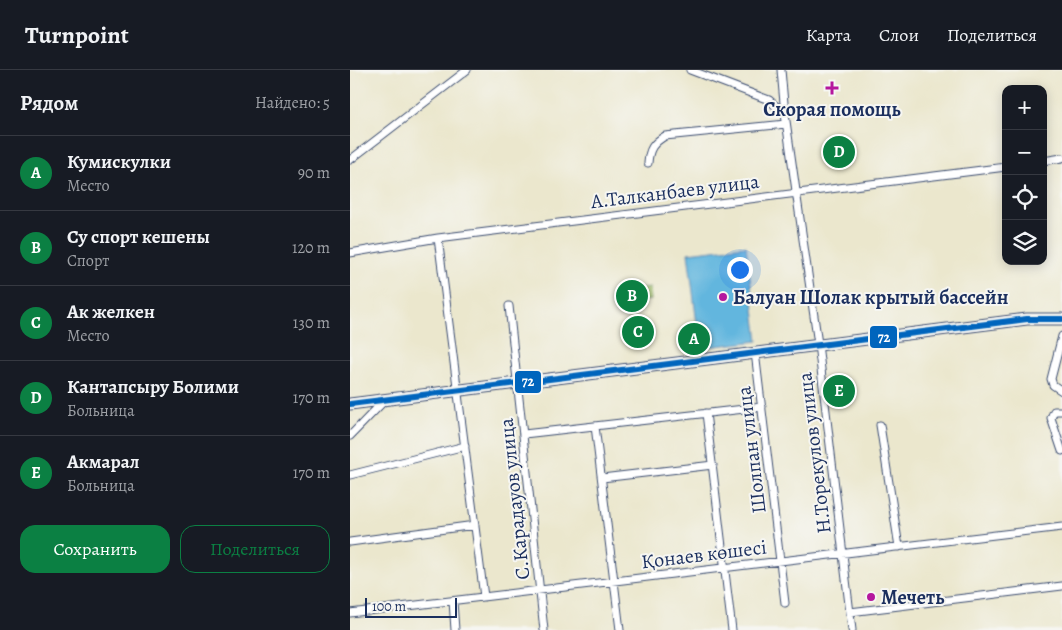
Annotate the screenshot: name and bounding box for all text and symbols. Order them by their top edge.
text: Turnpoint [25,19,129,51]
text: Карта [806,23,851,47]
text: Слои [879,23,919,47]
text: Поделиться [947,23,1037,47]
marker: Скорая помощь [825,81,839,95]
map controls [1002,85,1047,265]
button: + [1002,85,1047,130]
text: Рядом [20,89,78,117]
text: Найдено: 5 [255,92,330,114]
place label: Скорая помощь [763,96,901,123]
button: − [1002,130,1047,175]
pin: D [823,133,855,171]
text: Кумискулки [67,149,171,175]
text: A [31,162,41,184]
text: 90 m [298,162,330,184]
street label: А.Талканбаев улица [588,168,762,215]
text: Место [67,175,110,197]
button: locate [1002,175,1047,220]
button: layers [1002,220,1047,265]
text: Су спорт кешены [67,224,210,250]
text: B [31,237,41,259]
text: 120 m [292,237,330,259]
text: Спорт [67,250,109,272]
your location [727,257,753,283]
pin: B [616,277,648,315]
place label: Балуан Шолак крытый бассейн [733,284,1009,311]
marker: Балуан Шолак крытый бассейн [717,291,729,303]
text: Ак желкен [67,299,155,325]
text: C [31,312,41,334]
text: 130 m [293,312,330,334]
pin: C [622,313,654,351]
pin: A [678,320,710,358]
text: Место [67,325,110,347]
line badge: 72 [869,325,898,349]
text: 72 [878,328,891,347]
line badge: 72 [514,370,542,394]
street label: Н.Торекулов улица [791,370,838,535]
text: 72 [522,372,535,391]
pin: E [823,372,855,410]
text: Кантапсыру Болими [67,374,239,400]
street label: Шолпан улица [730,384,773,515]
text: D [30,387,42,409]
text: 170 m [293,387,330,409]
text: Больница [67,400,135,422]
street label: С.Карадауов улица [493,416,536,581]
text: Акмарал [67,449,140,475]
text: E [31,462,41,484]
text: 170 m [293,462,330,484]
text: Больница [67,475,135,497]
button: Сохранить [20,525,170,573]
button: Поделиться [180,525,330,573]
street label: Қонаев көшесі [640,533,768,576]
place label: Мечеть [881,584,944,611]
marker: Мечеть [865,591,877,603]
scale bar [365,595,458,618]
text: 100 m [372,597,406,616]

